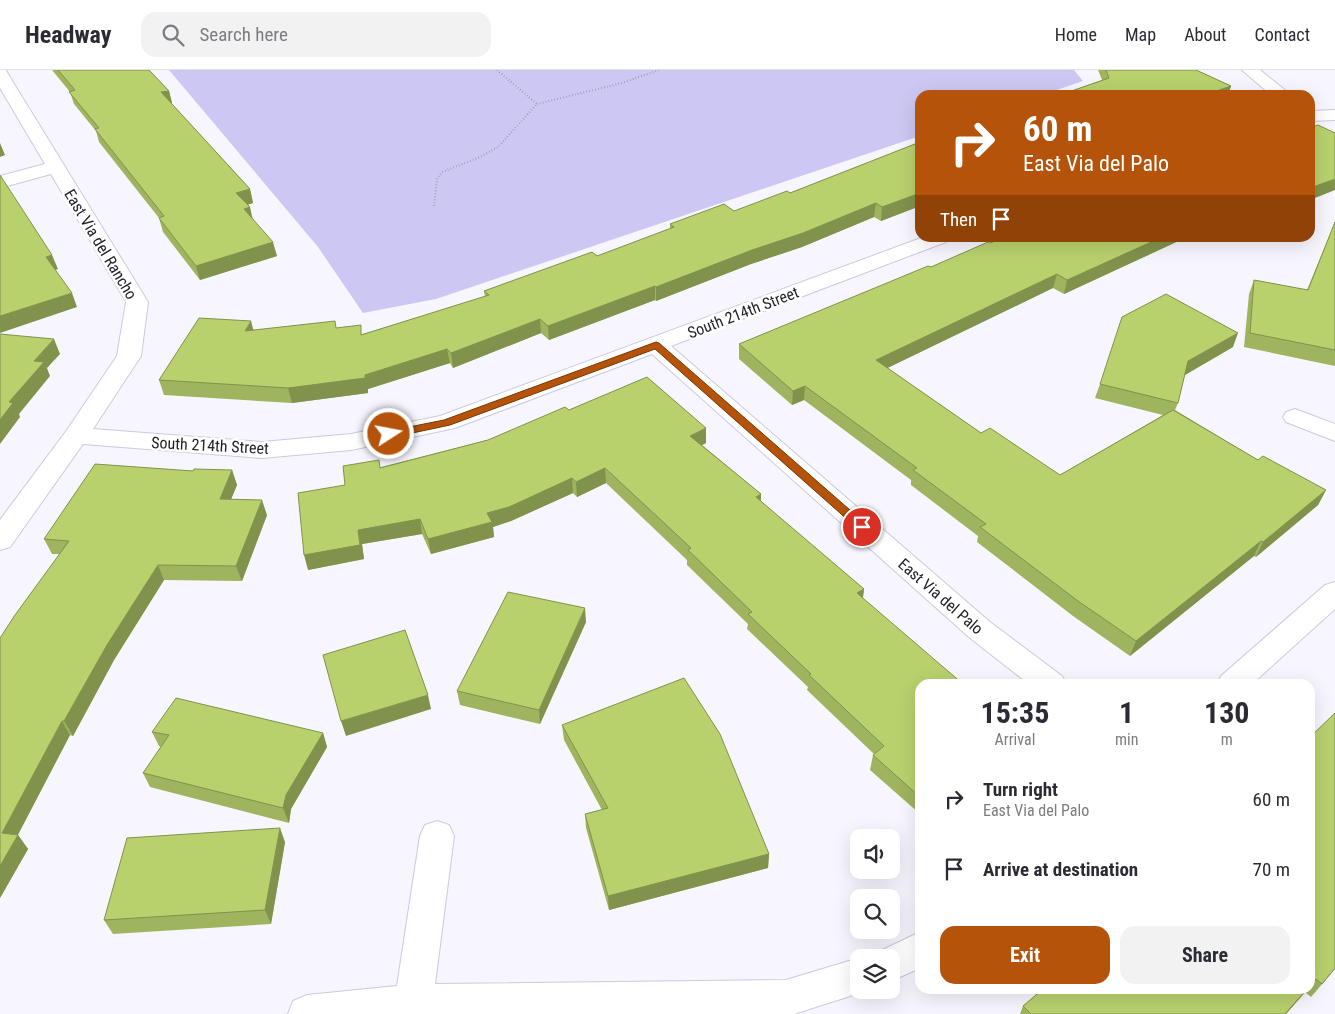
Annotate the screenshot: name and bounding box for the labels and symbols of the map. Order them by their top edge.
street label: East Via del Rancho [60,186,141,303]
street label: South 214th Street [685,282,802,342]
position arrow [362,407,414,459]
street label: South 214th Street [151,433,269,458]
pin [841,506,883,548]
street label: East Via del Palo [894,554,987,638]

